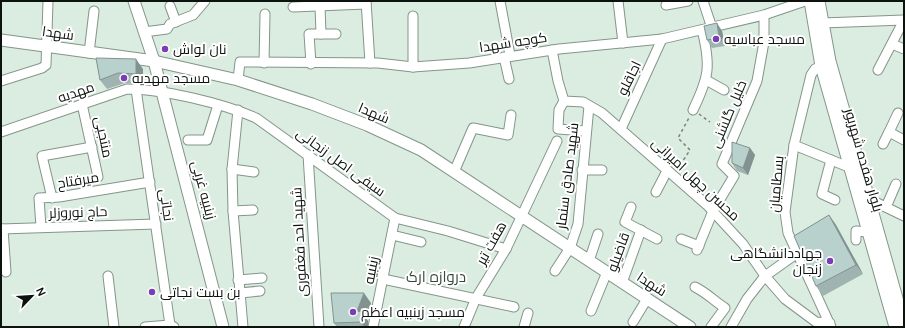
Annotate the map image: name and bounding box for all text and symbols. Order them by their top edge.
street label: شهدا [41,22,75,44]
street label: کوچه شهدا [478,28,548,57]
place label: مسجد عباسیه [724,30,805,48]
marker: مسجد عباسیه [711,34,721,44]
place label: نان لواش [173,40,227,58]
marker: نان لواش [160,44,170,54]
street label: اجاقلو [613,58,645,98]
place label: مسجد مهدیه [132,69,210,87]
marker: مسجد مهدیه [119,73,129,83]
street label: مهدیه [55,77,97,107]
street label: خلیل گلشنی [706,77,750,151]
street label: شهدا [356,98,392,128]
street label: بلوار هفده شهریور [840,105,887,214]
street label: منتجبی [91,115,117,159]
street label: شهید صادق سنمار [551,122,582,231]
street label: سیفی اصل زنجانی [293,124,389,200]
street label: محسن چهل امیرانی [647,133,744,225]
street label: بسطامیان [765,155,787,213]
street label: زینبیه غربی [188,159,220,221]
street label: میرفتاح [56,168,100,192]
street label: شهید احد فغفوری [287,187,311,297]
street label: نجاتی [156,188,178,222]
street label: حاج نوروزلر [47,202,108,222]
street label: هفت تیر [471,218,510,269]
street label: قاضیلو [603,230,633,274]
place label: جهاددانشگاهی زنجان [730,244,822,278]
street label: زینبیه [360,255,382,285]
marker: جهاددانشگاهی زنجان [825,256,835,266]
district label: دروازه ارک [406,267,466,287]
street label: شهدا [634,268,670,300]
north arrow [12,276,52,316]
place label: بن بست نجاتی [160,283,241,301]
text: N [33,285,49,298]
marker: بن بست نجاتی [147,287,157,297]
place label: مسجد زینبیه اعظم [361,303,465,322]
marker: مسجد زینبیه اعظم [348,307,358,317]

